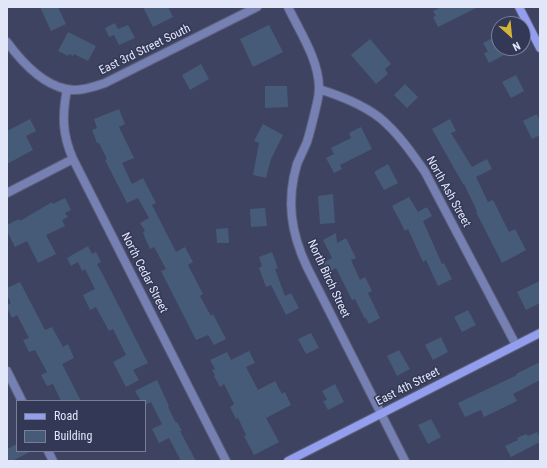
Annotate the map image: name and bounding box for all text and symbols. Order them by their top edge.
north arrow [491,16,531,56]
street label: East 3rd Street South [97,22,193,78]
text: N [510,39,522,54]
street label: North Ash Street [423,154,473,230]
street label: North Cedar Street [118,230,170,316]
street label: North Birch Street [304,238,352,320]
street label: East 4th Street [374,365,442,409]
legend [16,400,146,452]
text: Road [54,409,78,423]
text: Building [54,429,92,443]

